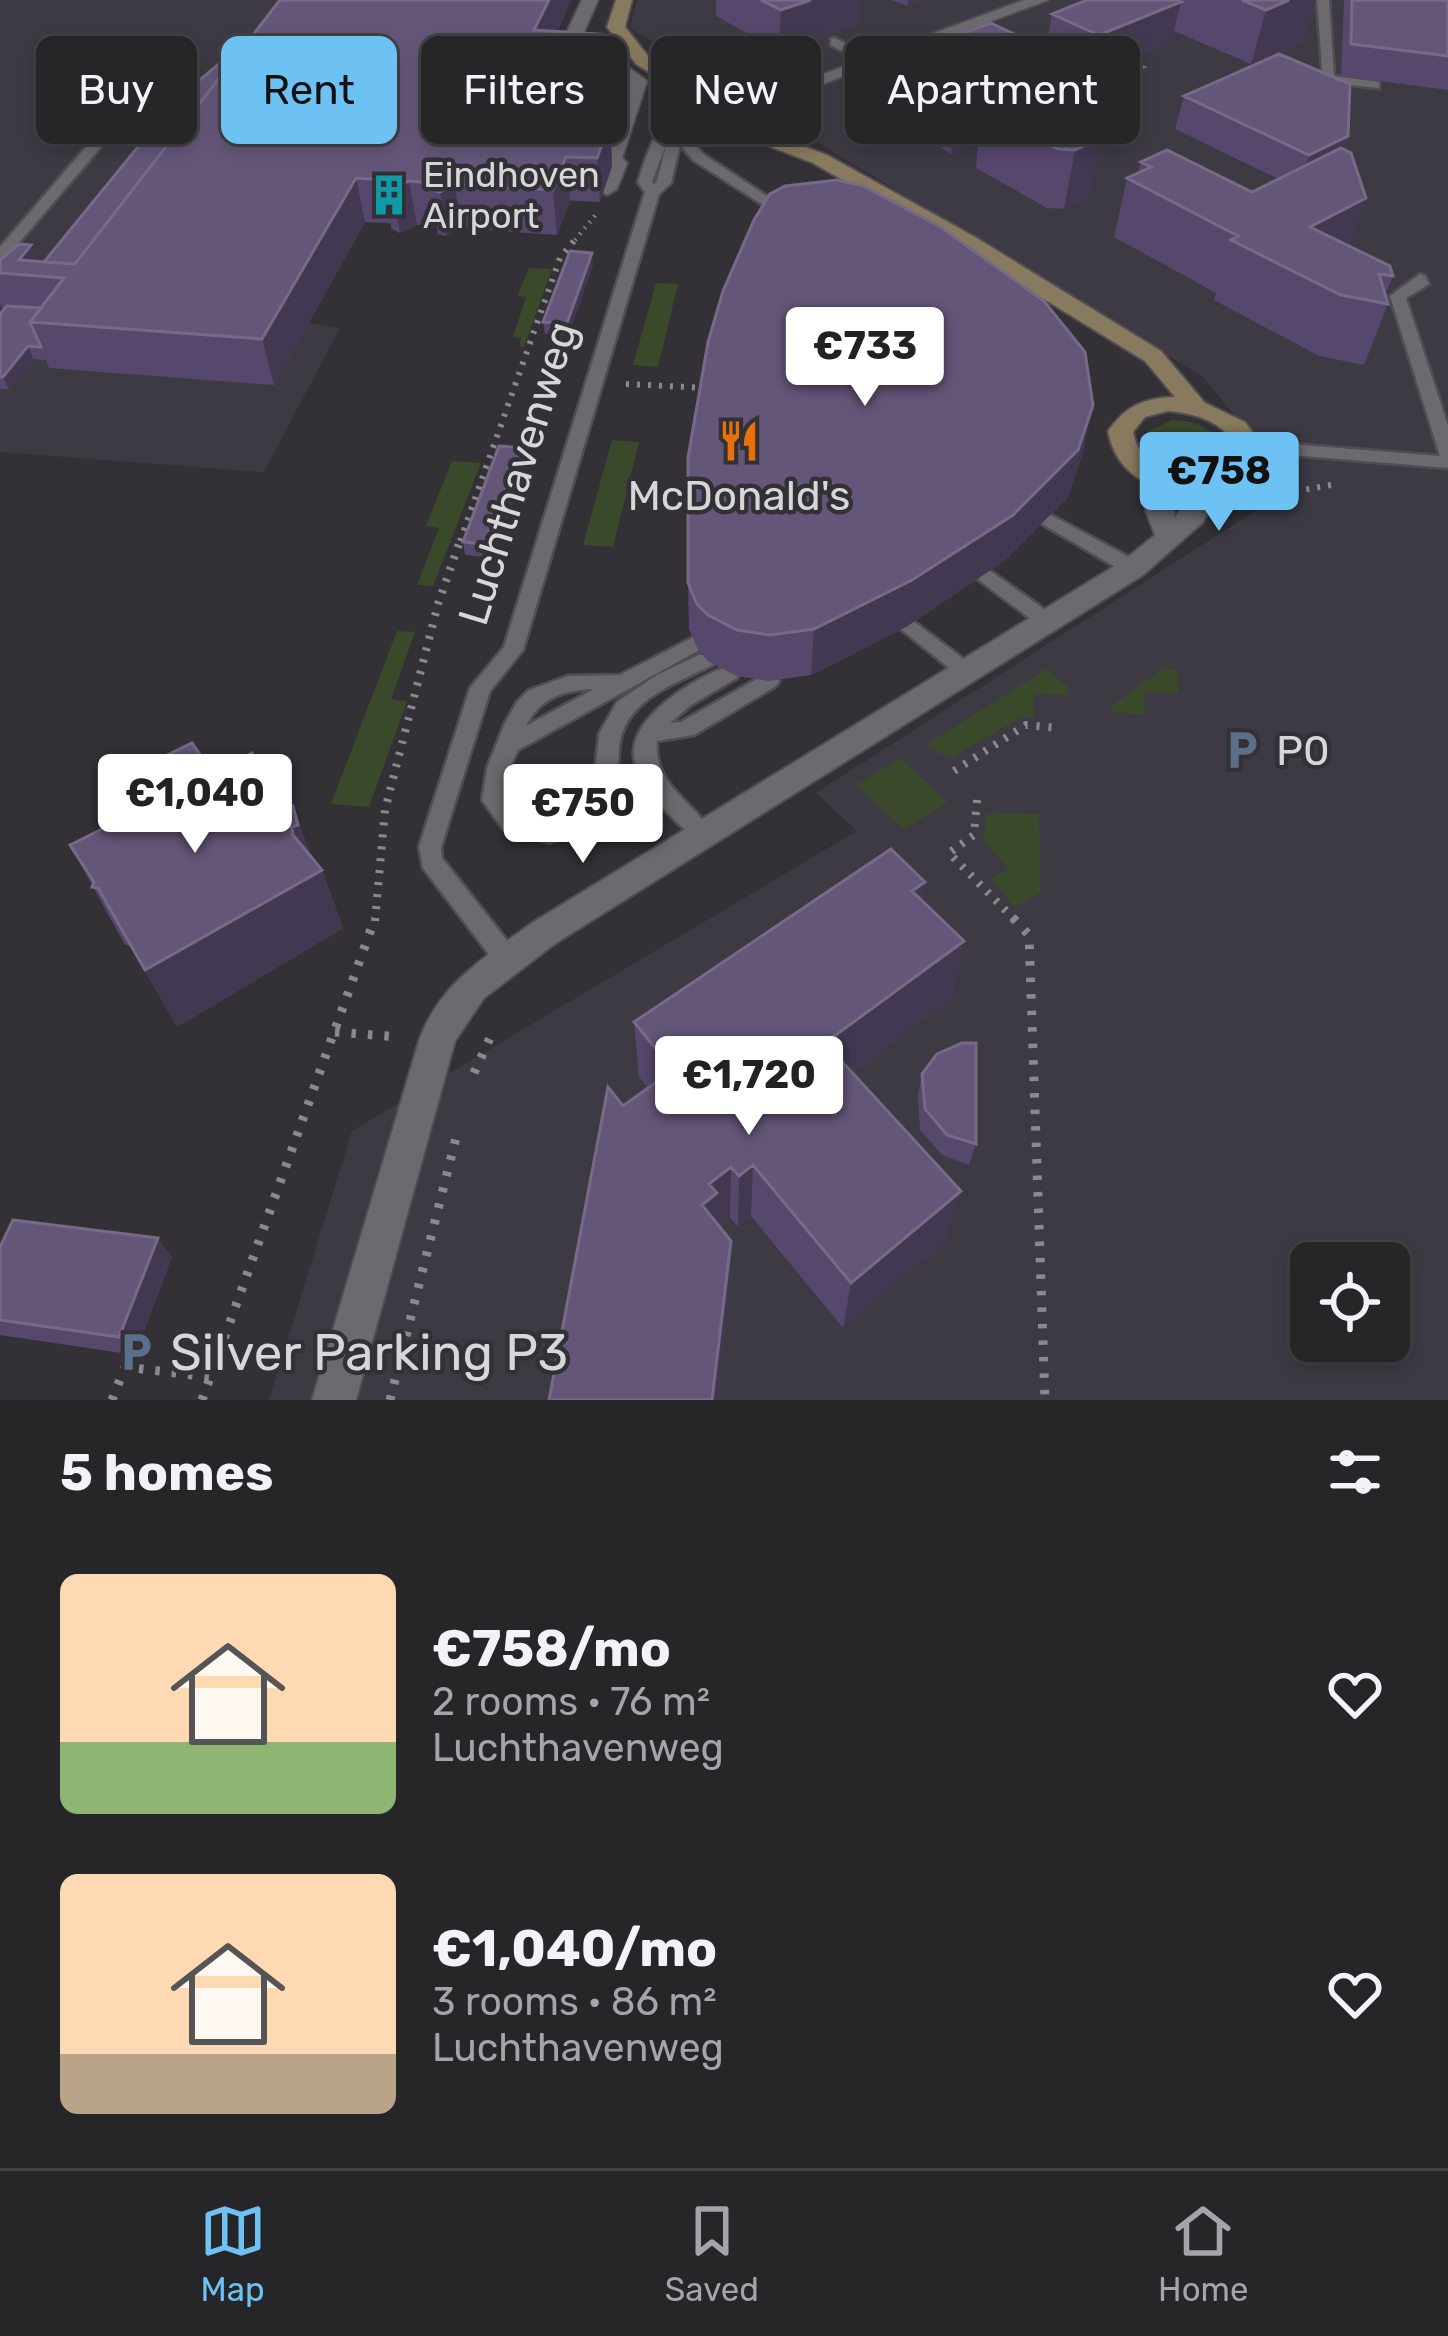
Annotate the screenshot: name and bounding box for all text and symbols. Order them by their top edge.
chip: Buy [36,36,197,144]
chip: Rent [221,36,397,144]
chip: Filters [421,36,627,144]
chip: New [651,36,821,144]
chip: Apartment [845,36,1140,144]
place label: Eindhoven Airport [423,153,600,237]
building icon: Eindhoven Airport [366,172,412,218]
pin: €733 [794,307,936,409]
street label: Luchthavenweg [448,316,588,631]
text: €733 [813,323,917,369]
restaurant icon: McDonald's [716,418,762,464]
pin: €758 [1148,432,1290,534]
text: €758 [1167,448,1271,494]
place label: McDonald's [627,471,851,521]
place label: P0 [1276,726,1330,776]
parking icon: P0 [1219,727,1265,773]
pin: €1,040 [97,754,293,856]
pin: €750 [512,764,654,866]
text: €1,040 [125,770,265,816]
text: €750 [531,780,635,826]
pin: €1,720 [651,1036,847,1138]
text: €1,720 [682,1052,816,1098]
map controls [1290,1242,1410,1362]
button: locate [1290,1242,1410,1362]
place label: Silver Parking P3 [170,1322,568,1383]
parking icon: Silver Parking P3 [113,1329,159,1375]
icon: filters [1322,1439,1388,1505]
text: 5 homes [60,1442,273,1503]
text: €758/mo [432,1618,671,1679]
icon: home [156,1622,300,1766]
icon: heart [1322,1661,1388,1727]
text: 2 rooms · 76 m² [432,1679,710,1725]
text: Luchthavenweg [432,1725,724,1771]
text: €1,040/mo [432,1918,717,1979]
icon: home [156,1922,300,2066]
icon: heart [1322,1961,1388,2027]
text: 3 rooms · 86 m² [432,1979,717,2025]
text: Luchthavenweg [432,2025,724,2071]
tab: Map [200,2198,266,2309]
tab: Saved [665,2198,759,2309]
tab: Home [1158,2198,1248,2309]

